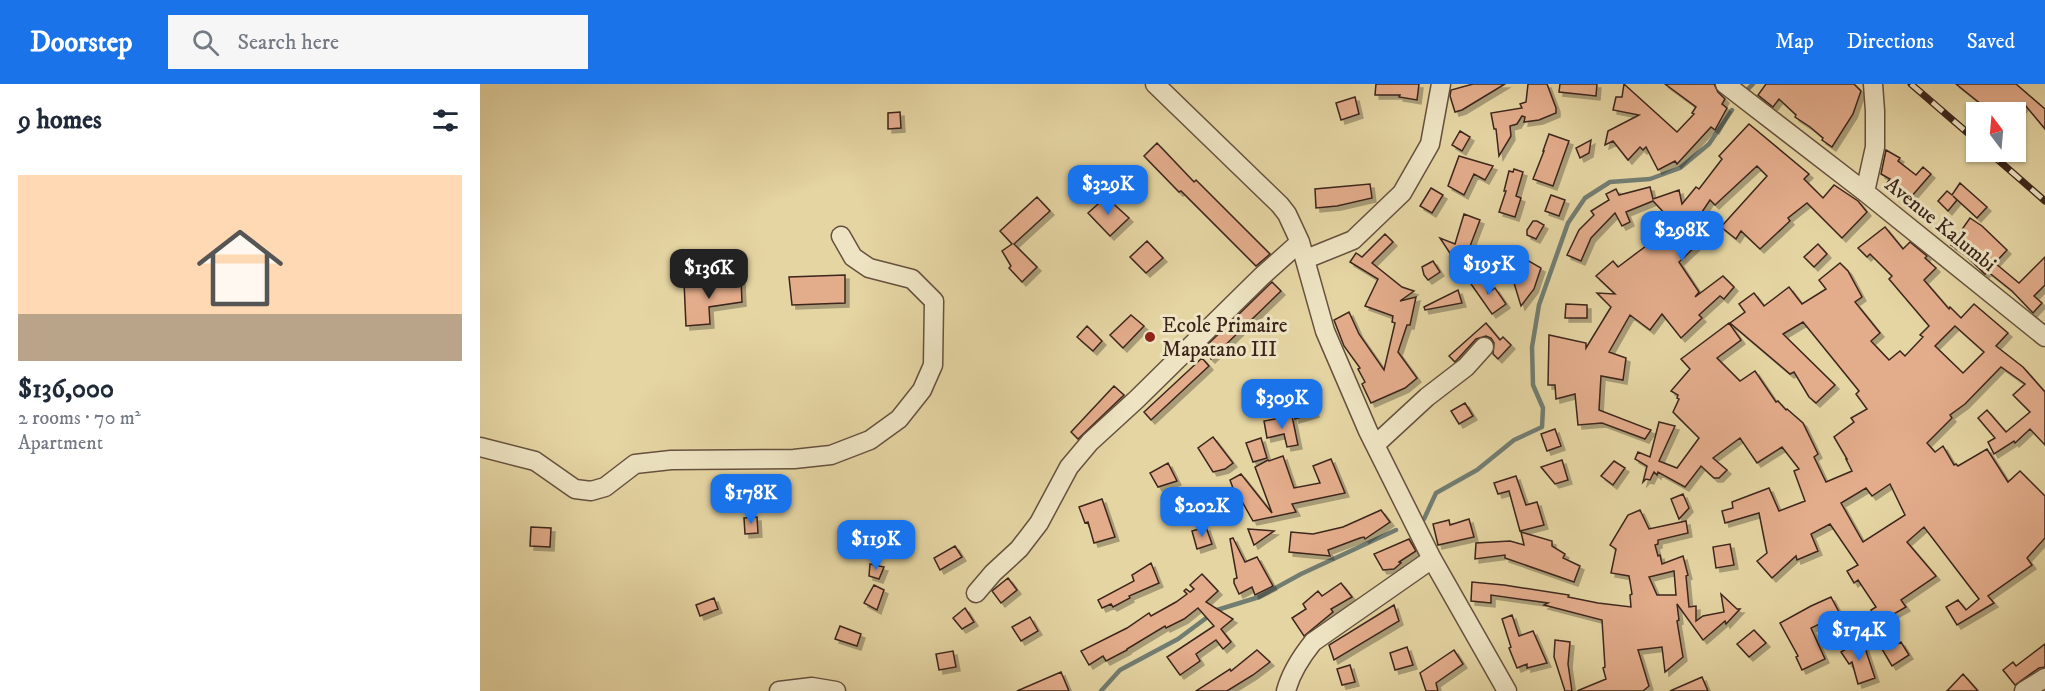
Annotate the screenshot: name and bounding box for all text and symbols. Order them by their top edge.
search box [168,15,588,69]
text: Doorstep [30,25,132,60]
icon: search [189,26,222,59]
text: Search here [237,29,339,56]
text: Map [1775,29,1814,55]
text: Directions [1847,29,1934,55]
text: Saved [1967,29,2015,55]
north arrow [1966,102,2026,162]
map controls [1966,102,2026,162]
text: 9 homes [18,104,102,137]
icon: filters [429,104,462,137]
pin: $329K [1066,165,1150,216]
text: $329K [1082,172,1134,197]
street label: Avenue Kalumbi [1879,172,2001,278]
pin: $298K [1640,211,1724,262]
icon: home [186,214,294,322]
text: $298K [1655,218,1709,243]
pin: $195K [1447,245,1531,296]
pin: $136K [667,249,751,300]
text: $195K [1463,252,1515,277]
text: $136K [684,256,734,281]
place label: Ecole Primaire Mapatano III [1162,313,1288,363]
marker: Ecole Primaire Mapatano III [1143,330,1157,344]
text: $136,000 [18,373,114,406]
pin: $309K [1240,379,1324,430]
text: $309K [1255,386,1309,411]
text: 2 rooms · 70 m² [18,406,141,431]
text: Apartment [18,431,103,456]
pin: $178K [709,474,793,525]
text: $178K [725,481,777,506]
pin: $202K [1160,487,1244,538]
text: $202K [1174,494,1230,519]
pin: $119K [834,520,918,571]
text: $119K [851,527,901,552]
pin: $174K [1817,611,1901,662]
text: $174K [1832,618,1886,643]

